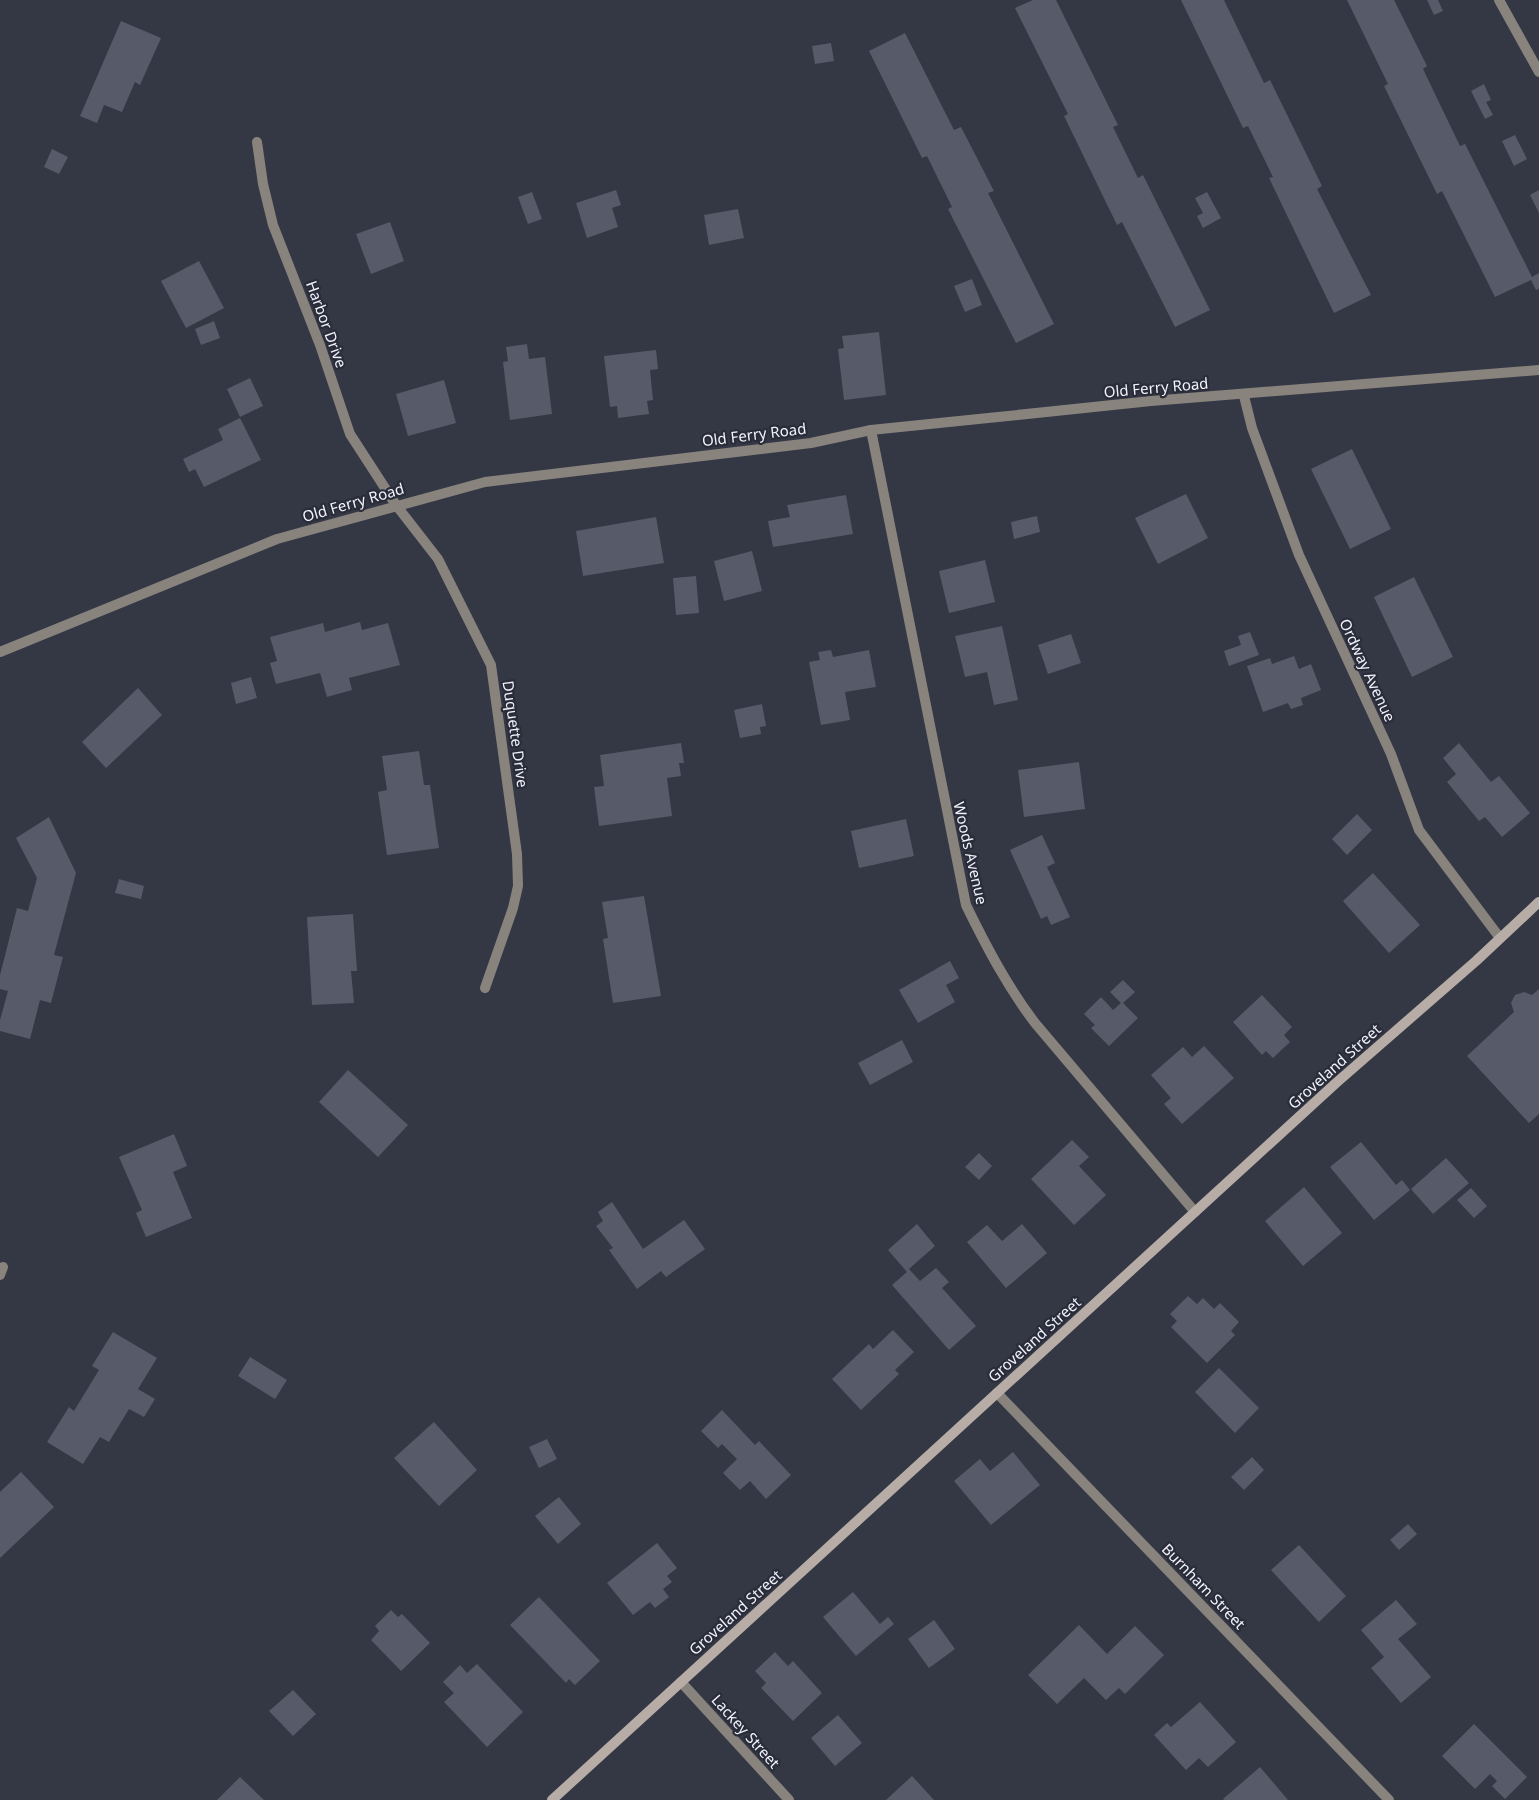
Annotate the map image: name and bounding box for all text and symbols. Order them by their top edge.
street label: Harbor Drive [302,278,352,370]
street label: Old Ferry Road [1103,372,1209,402]
street label: Old Ferry Road [701,418,807,450]
street label: Old Ferry Road [300,478,406,526]
street label: Ordway Avenue [1335,615,1401,725]
street label: Duquette Drive [499,679,533,789]
street label: Woods Avenue [949,800,993,906]
street label: Groveland Street [1283,1019,1385,1113]
street label: Groveland Street [983,1292,1085,1386]
street label: Burnham Street [1158,1539,1250,1634]
street label: Groveland Street [684,1565,786,1659]
street label: Lackey Street [707,1690,785,1773]

